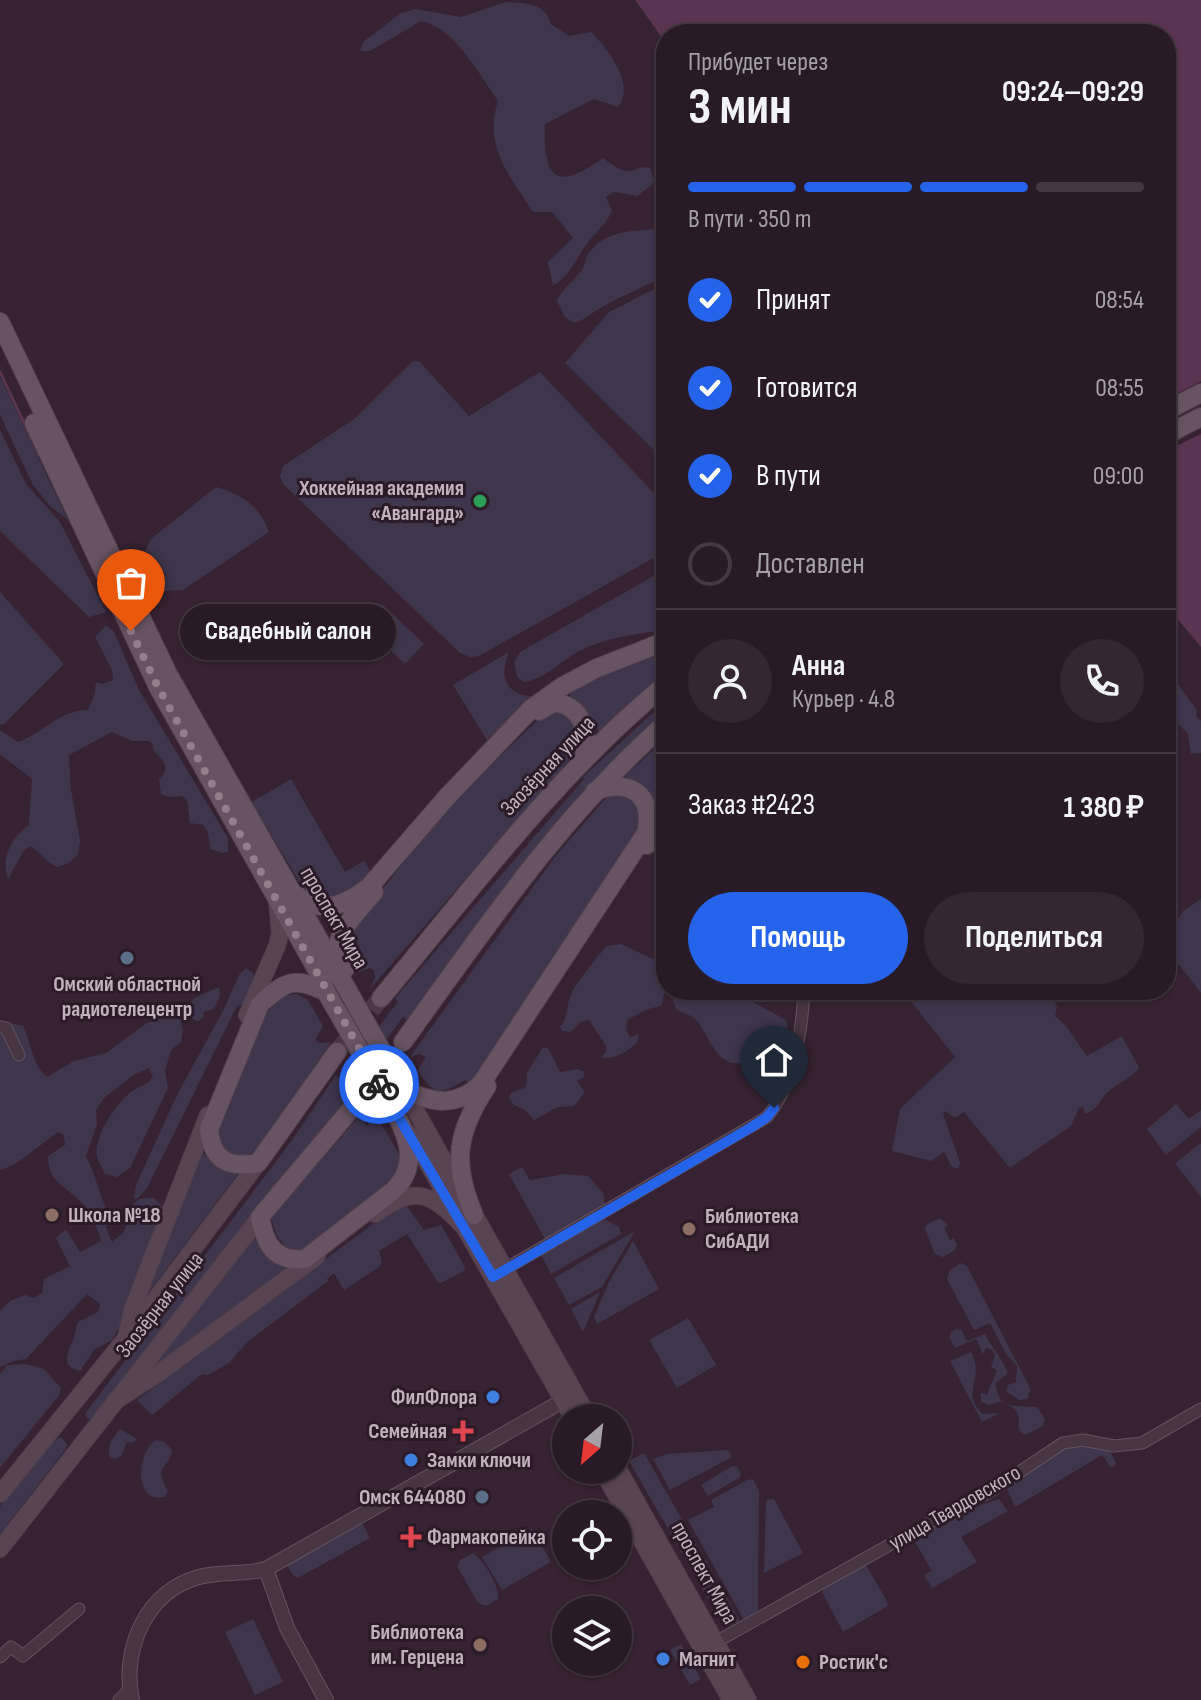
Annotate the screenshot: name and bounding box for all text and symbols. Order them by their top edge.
text: Прибудет через [688,47,828,78]
text: 09:24–09:29 [1002,74,1144,110]
text: 3 мин [688,76,792,139]
text: В пути · 350 m [688,204,811,235]
icon: check [688,278,732,322]
text: Принят [756,282,831,318]
text: 08:54 [1095,285,1144,316]
icon: check [688,366,732,410]
text: Готовится [756,370,857,406]
text: 08:55 [1095,373,1144,404]
icon: check [688,454,732,498]
text: В пути [756,458,821,494]
text: 09:00 [1093,461,1144,492]
place label: Хоккейная академия «Авангард» [298,475,464,527]
marker: Хоккейная академия «Авангард» [471,492,489,510]
text: Доставлен [756,546,865,582]
pin [97,549,165,631]
icon: bag [109,561,153,605]
callout: Свадебный салон [179,603,395,659]
text: Свадебный салон [205,616,371,647]
button: person [688,639,772,723]
button: phone [1060,639,1144,723]
text: Анна [792,648,845,684]
text: Курьер · 4.8 [792,684,895,715]
street label: Заозёрная улица [495,710,601,822]
text: Заказ #2423 [688,787,815,823]
text: 1 380 ₽ [1064,790,1144,826]
street label: проспект Мира [294,862,374,974]
button: Помощь [688,892,908,984]
button: Поделиться [924,892,1144,984]
marker: Омский областной радиотелецентр [118,949,136,967]
place label: Омский областной радиотелецентр [53,971,201,1023]
pin [740,1026,808,1108]
icon: home [752,1038,796,1082]
courier [339,1044,419,1124]
icon: bike [357,1062,401,1106]
place label: Школа №18 [68,1202,161,1229]
place label: Библиотека СибАДИ [705,1203,799,1255]
marker: Школа №18 [43,1206,61,1224]
marker: Библиотека СибАДИ [680,1220,698,1238]
street label: Заозёрная улица [110,1247,210,1363]
place label: ФилФлора [391,1384,477,1411]
marker: ФилФлора [484,1388,502,1406]
north arrow [552,1404,632,1484]
map controls [552,1404,632,1676]
place label: Семейная [368,1418,447,1445]
marker: Семейная [454,1422,472,1440]
place label: Замки ключи [427,1447,531,1474]
marker: Замки ключи [402,1451,420,1469]
street label: улица Твардовского [884,1459,1026,1557]
place label: Омск 644080 [359,1484,466,1511]
marker: Омск 644080 [473,1488,491,1506]
button: locate [552,1500,632,1580]
street label: проспект Мира [665,1517,743,1629]
place label: Фармакопейка [427,1524,546,1551]
marker: Фармакопейка [402,1528,420,1546]
button: layers [552,1596,632,1676]
place label: Библиотека им. Герцена [370,1619,464,1671]
marker: Библиотека им. Герцена [471,1636,489,1654]
place label: Магнит [679,1646,736,1673]
place label: Ростик'с [819,1649,888,1676]
marker: Магнит [654,1650,672,1668]
marker: Ростик'с [794,1653,812,1671]

